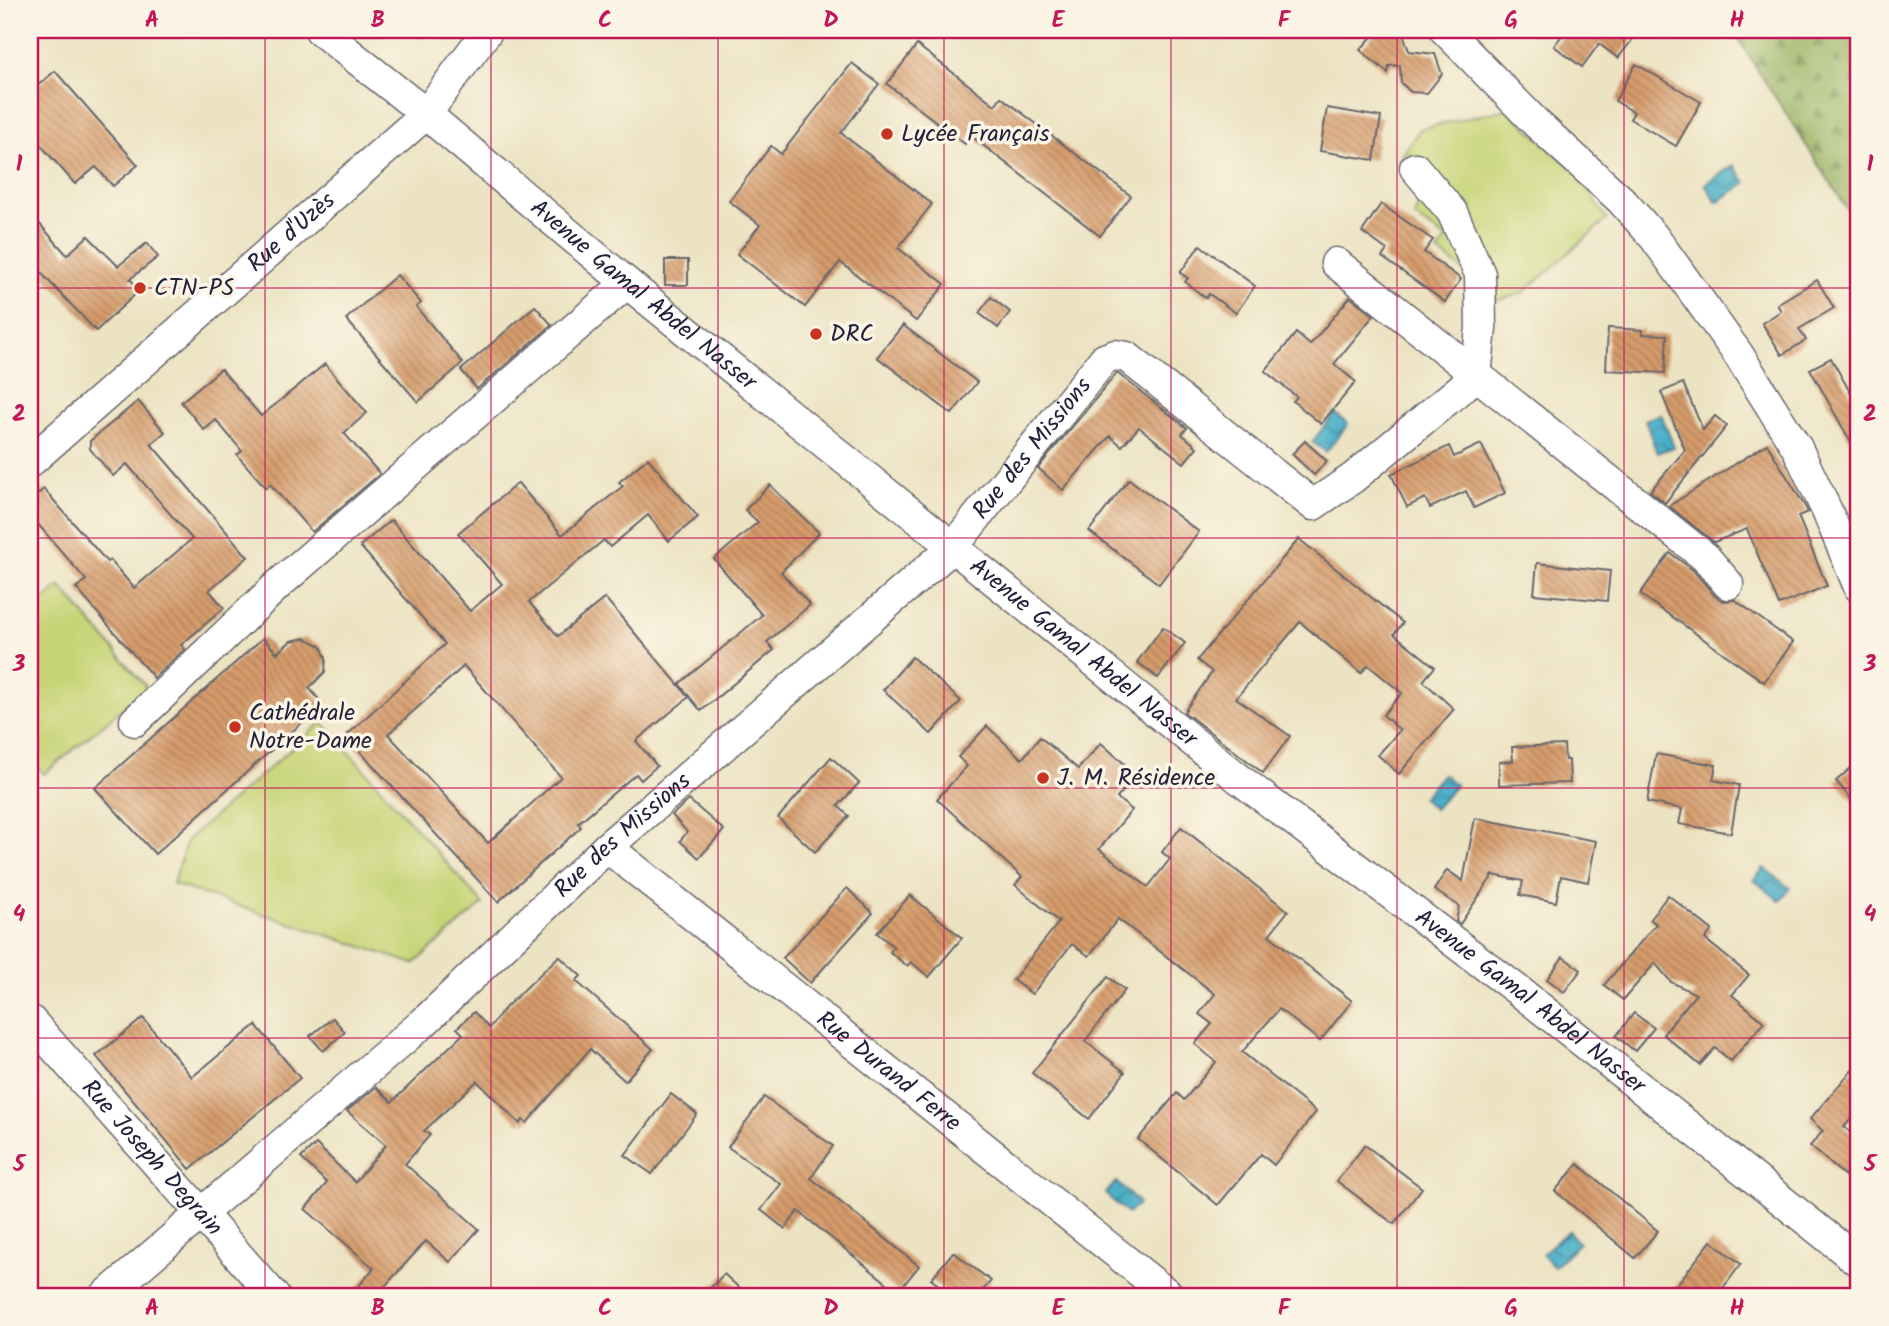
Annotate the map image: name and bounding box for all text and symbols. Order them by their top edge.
text: A [145,3,159,39]
text: B [371,3,385,39]
text: C [598,3,612,39]
text: D [823,3,839,39]
text: E [1052,3,1066,39]
text: F [1278,3,1292,39]
text: G [1504,3,1518,39]
text: H [1730,3,1745,39]
place label: Lycée Français [901,115,1049,154]
marker: Lycée Français [879,126,895,142]
text: 1 [16,147,23,183]
text: 1 [1867,147,1874,183]
street label: Rue d'Uzès [238,182,345,282]
street label: Avenue Gamal Abdel Nasser [521,190,767,402]
place label: CTN-PS [154,269,235,308]
marker: CTN-PS [132,280,148,296]
place label: DRC [830,315,874,354]
marker: DRC [808,326,824,342]
street label: Rue des Missions [963,369,1102,528]
text: 2 [12,397,26,433]
text: 2 [1863,397,1877,433]
street label: Avenue Gamal Abdel Nasser [960,548,1208,759]
text: 3 [12,647,26,683]
text: 3 [1863,647,1877,683]
place label: Cathédrale Notre-Dame [249,694,372,761]
marker: Cathédrale Notre-Dame [227,719,243,735]
place label: J. M. Résidence [1057,759,1216,798]
street label: Rue des Missions [545,763,700,908]
marker: J. M. Résidence [1035,770,1051,786]
text: 4 [13,897,26,933]
text: 4 [1864,897,1877,933]
street label: Avenue Gamal Abdel Nasser [1406,899,1656,1106]
street label: Rue Durand Ferre [807,1001,970,1142]
street label: Rue Joseph Degrain [71,1071,232,1245]
text: 5 [12,1147,27,1183]
text: 5 [1863,1147,1878,1183]
text: A [145,1291,159,1326]
text: B [371,1291,385,1326]
text: C [598,1291,612,1326]
text: D [823,1291,839,1326]
text: E [1052,1291,1066,1326]
text: F [1278,1291,1292,1326]
text: G [1504,1291,1518,1326]
text: H [1730,1291,1745,1326]

